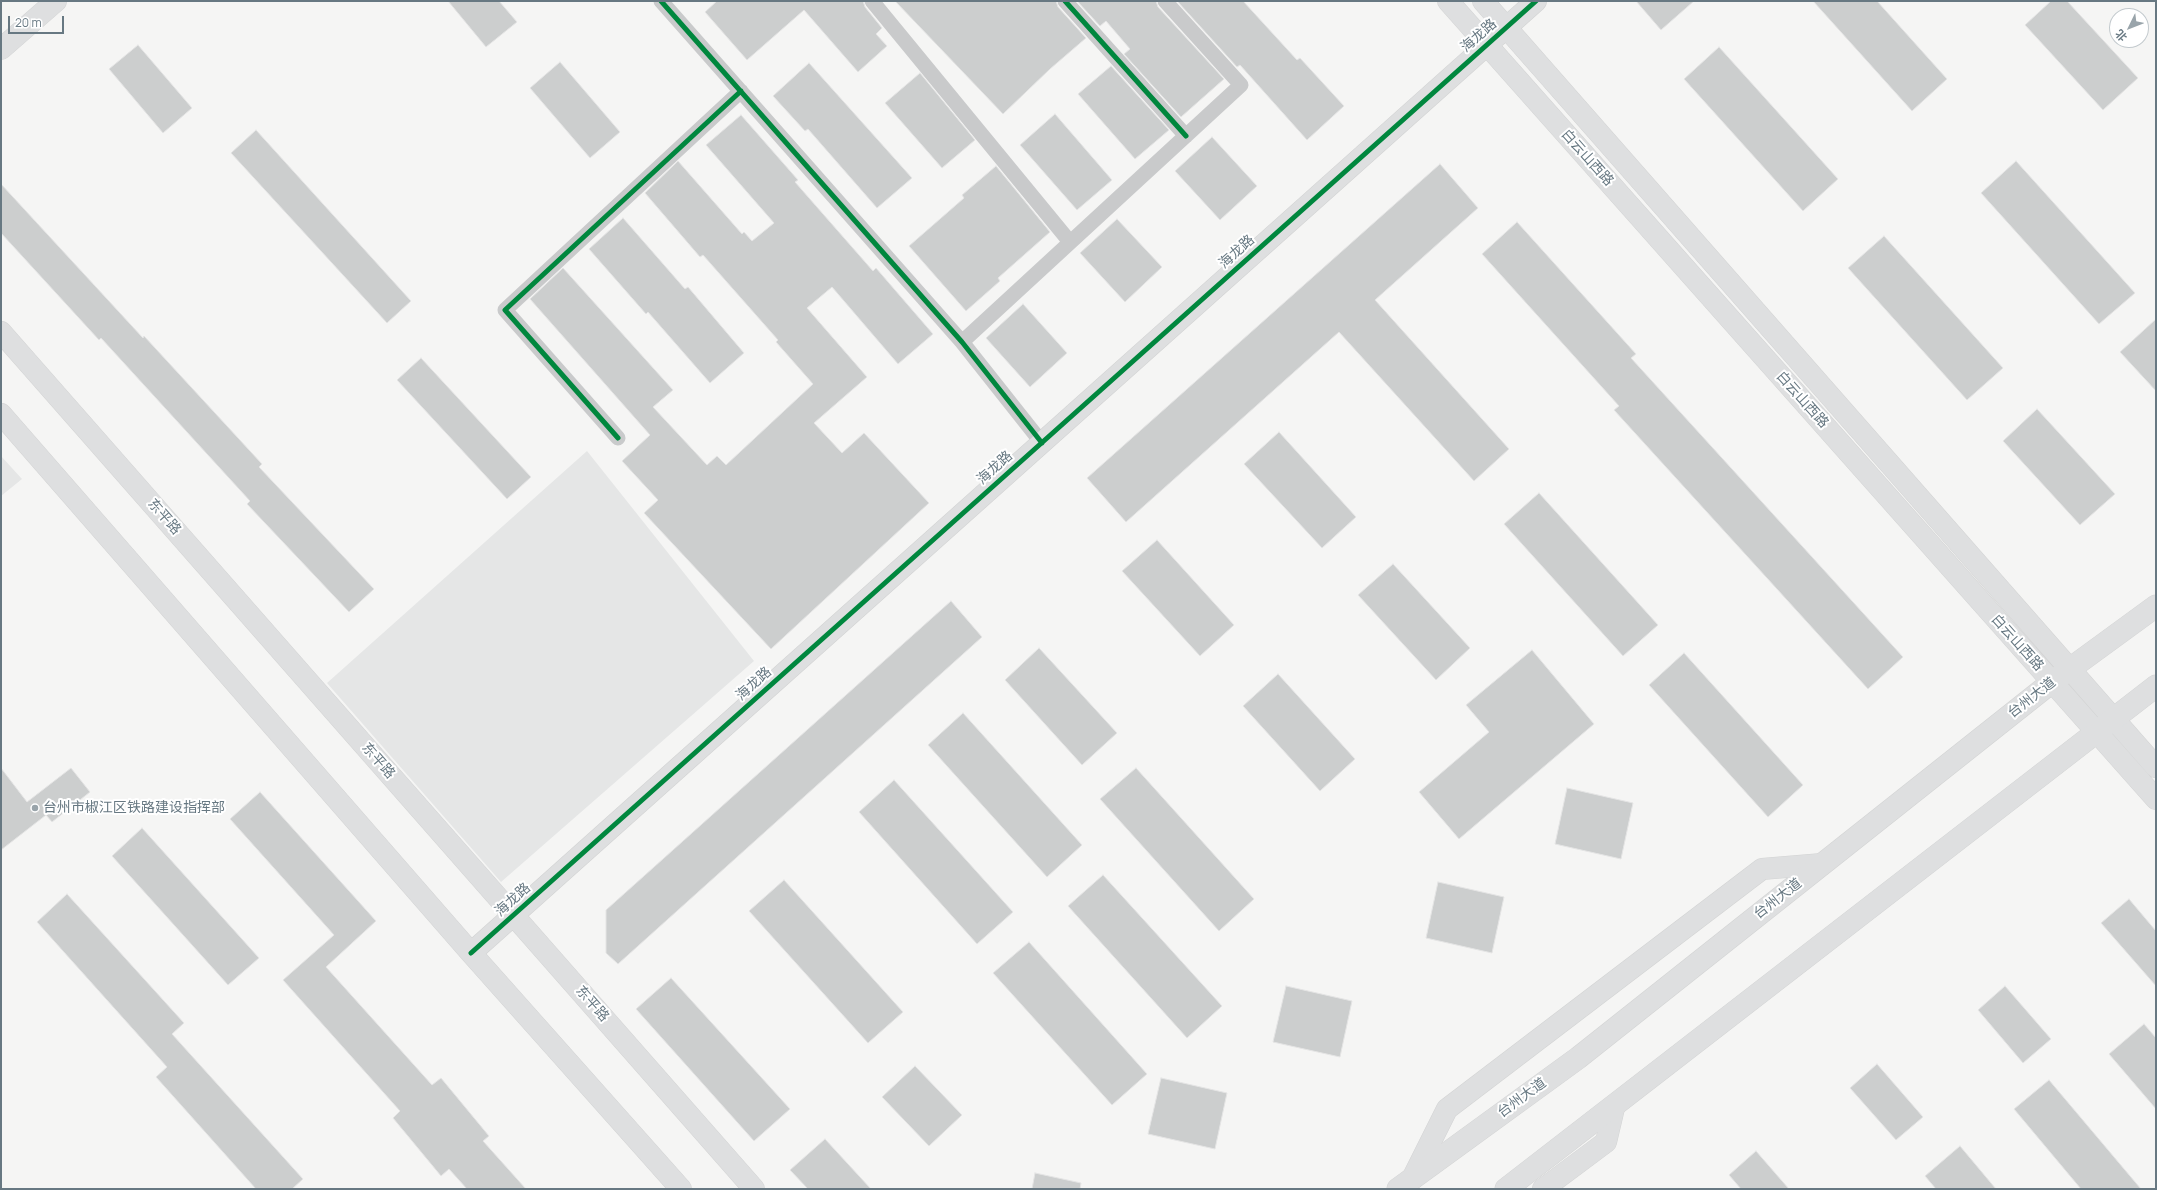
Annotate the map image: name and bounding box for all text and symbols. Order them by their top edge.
scale bar [10,8,66,34]
north arrow [2109,8,2149,48]
text: 20 m [15,14,42,31]
street label: 海龙路 [1458,16,1500,56]
text: 北 [2111,27,2130,45]
street label: 白云山西路 [1557,126,1617,190]
street label: 海龙路 [1216,232,1258,272]
street label: 白云山西路 [1772,368,1832,432]
street label: 海龙路 [974,448,1016,488]
street label: 东平路 [144,496,184,538]
street label: 白云山西路 [1987,611,2047,675]
street label: 海龙路 [733,664,775,704]
street label: 台州大道 [2005,674,2059,722]
street label: 东平路 [358,740,398,782]
place label: 台州市椒江区铁路建设指挥部 [43,800,225,816]
marker: 台州市椒江区铁路建设指挥部 [30,803,40,813]
street label: 台州大道 [1751,875,1805,923]
street label: 海龙路 [492,880,534,920]
street label: 东平路 [572,983,612,1025]
street label: 台州大道 [1494,1075,1550,1121]

